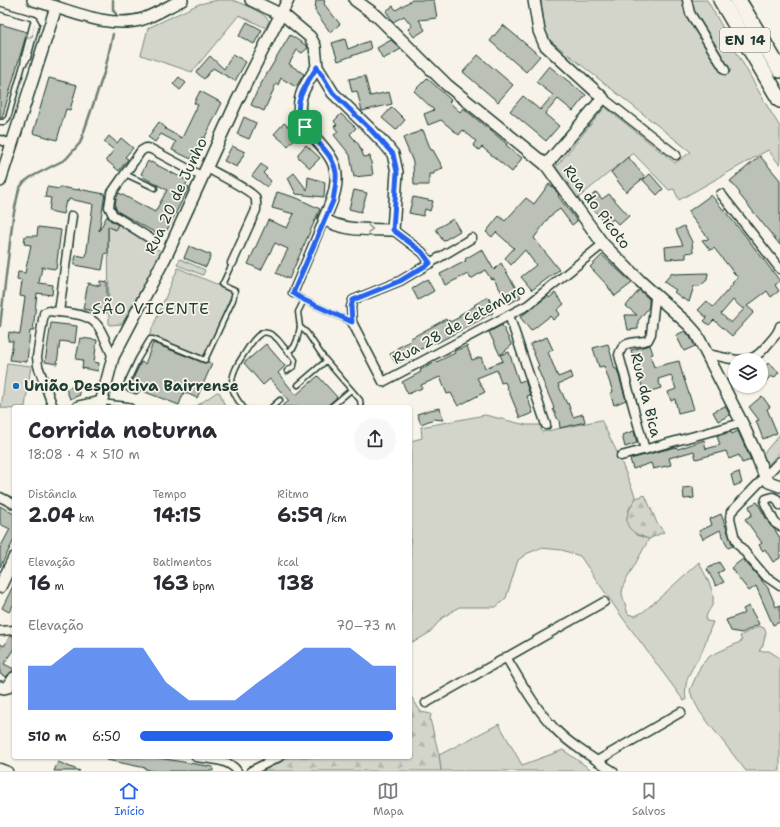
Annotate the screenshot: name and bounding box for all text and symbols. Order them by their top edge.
road number: EN 14 [720,28,770,52]
one-way arrow [26,33,34,40]
pin [288,110,322,144]
icon: arrive [294,116,316,138]
street label: Rua 20 de Junho [140,135,212,257]
street label: Rua do Picoto [559,161,635,253]
one-way arrow [367,225,373,234]
street label: Rua 28 de Setembro [389,279,529,369]
district label: SÃO VICENTE [92,297,210,319]
street label: Rua da Bica [626,351,666,440]
map controls [728,353,768,393]
button: layers [728,353,768,393]
place label: União Desportiva Bairrense [24,376,239,396]
marker: União Desportiva Bairrense [11,381,21,391]
text: Corrida noturna [28,416,217,445]
button: share [354,418,396,460]
text: 18:08 · 4 × 510 m [28,446,140,463]
text: Distância [28,487,77,502]
text: Tempo [153,487,187,502]
text: Ritmo [277,487,309,502]
text: 2.04 [28,502,75,528]
text: 14:15 [153,502,201,528]
text: 6:59 [277,502,323,528]
text: km [75,511,94,526]
text: /km [323,511,347,526]
text: Elevação [28,555,75,570]
text: Batimentos [153,555,212,570]
text: kcal [277,555,299,570]
text: 16 [28,570,51,596]
text: 163 [153,570,189,596]
text: 138 [277,570,314,596]
text: m [51,579,64,594]
text: bpm [189,579,215,594]
text: Elevação [28,617,84,634]
text: 70–73 m [336,617,396,634]
text: 510 m [28,728,67,745]
text: 6:50 [92,728,121,745]
tab: Início [114,780,144,819]
tab: Mapa [373,780,403,819]
tab: Salvos [632,780,666,819]

